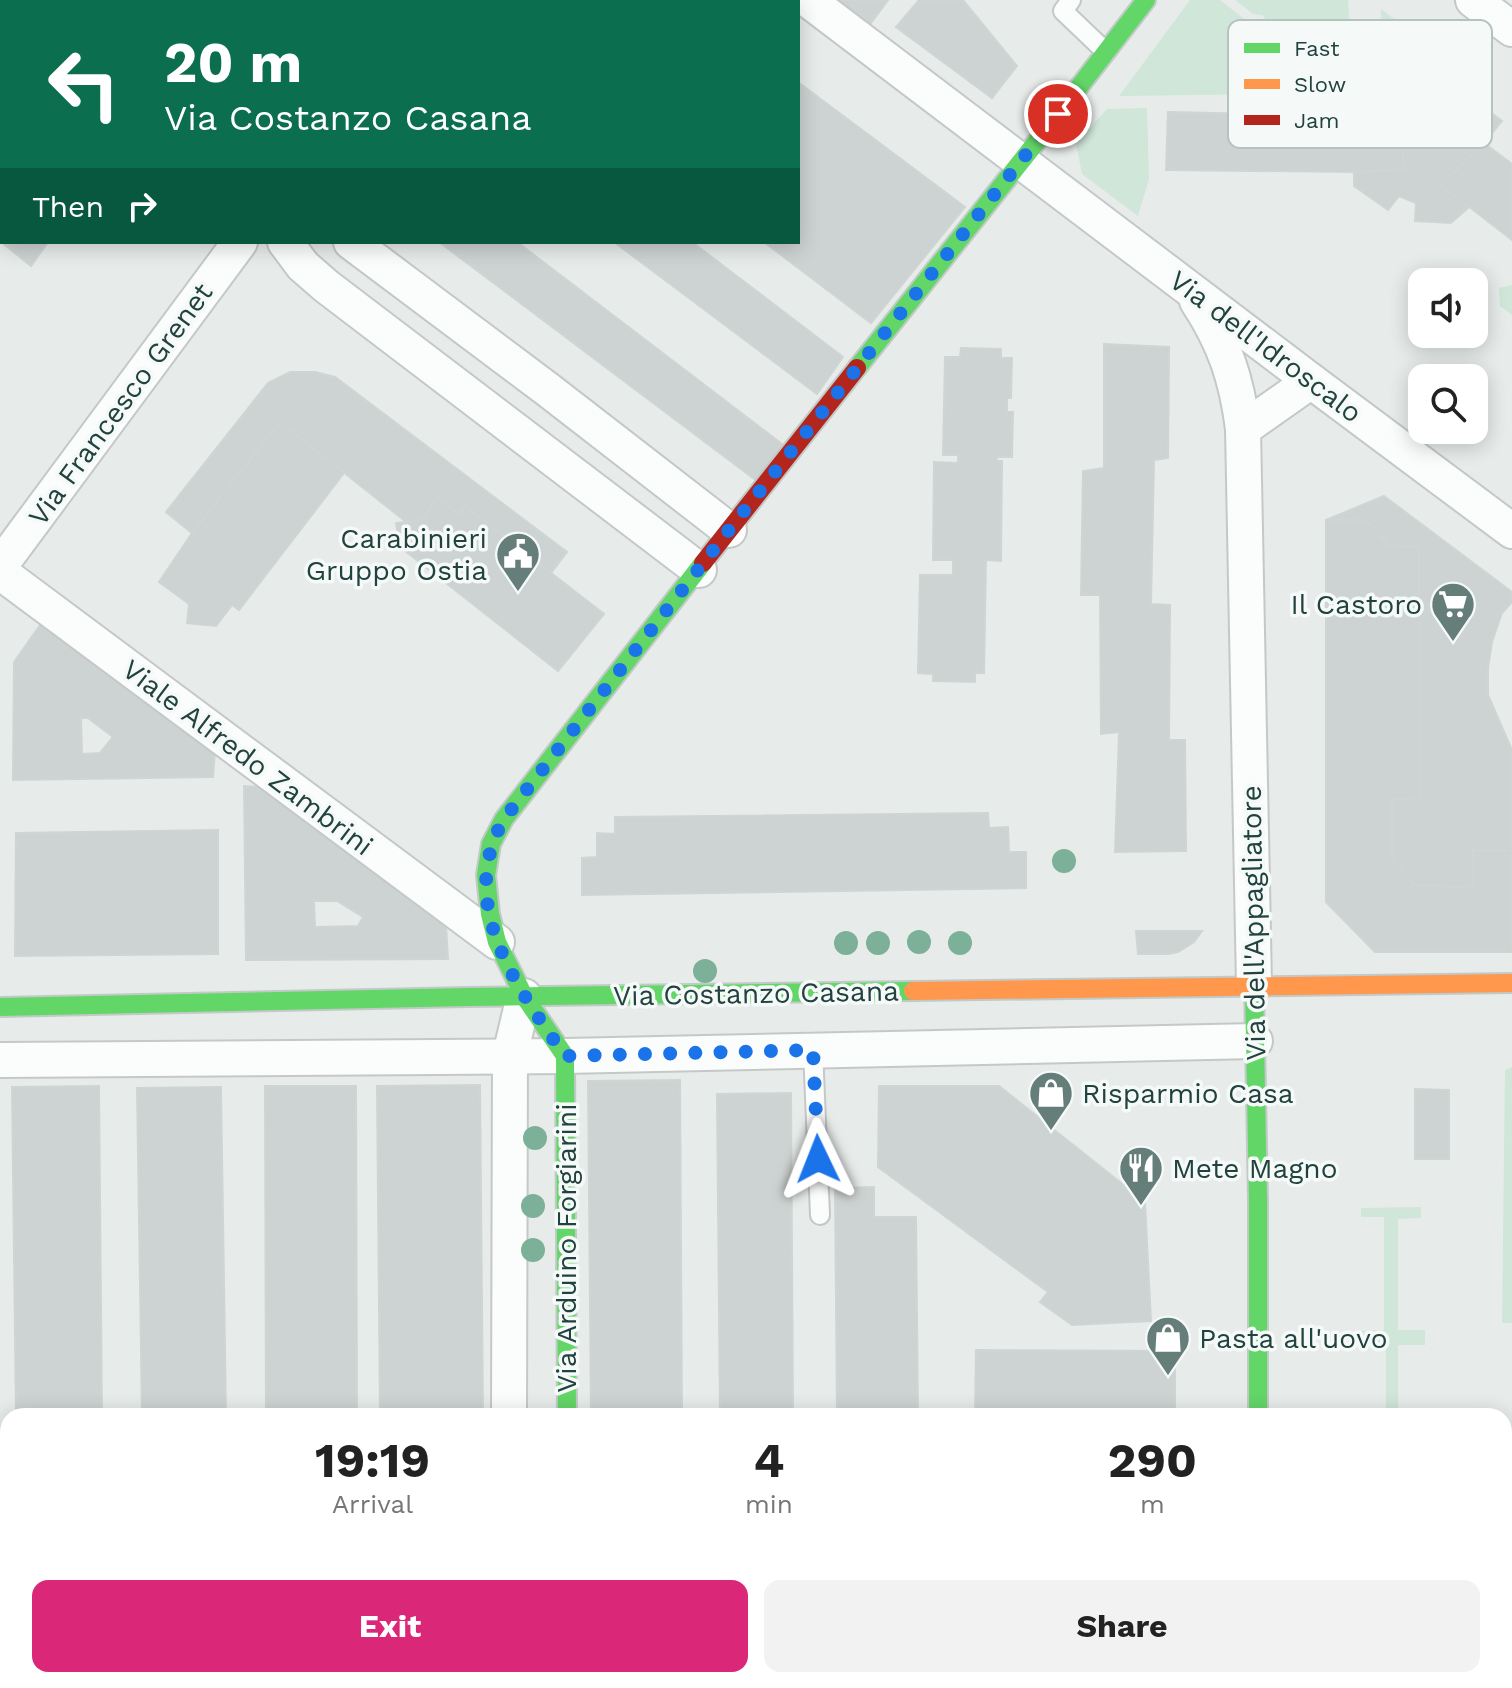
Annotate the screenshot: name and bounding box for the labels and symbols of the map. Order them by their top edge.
legend [1228,20,1492,148]
text: Fast [1294,36,1340,61]
text: Slow [1294,72,1346,97]
pin [1024,80,1092,148]
text: Jam [1294,108,1339,133]
street label: Via dell'Idroscalo [1163,263,1368,429]
street label: Via Francesco Grenet [21,277,220,532]
place label: Carabinieri Gruppo Ostia [306,522,487,587]
public building icon: Carabinieri Gruppo Ostia [494,530,542,593]
supermarket icon: Il Castoro [1429,580,1477,643]
place label: Il Castoro [1291,588,1422,621]
street label: Viale Alfredo Zambrini [116,652,379,862]
street label: Via dell'Appagliatore [1235,785,1272,1061]
street label: Via Costanzo Casana [613,975,899,1012]
shop icon: Risparmio Casa [1027,1069,1075,1132]
place label: Risparmio Casa [1082,1077,1294,1110]
street label: Via Arduino Forgiarini [550,1103,583,1393]
position arrow [776,1117,860,1201]
restaurant icon: Mete Magno [1117,1144,1165,1207]
place label: Mete Magno [1172,1152,1337,1185]
shop icon: Pasta all'uovo [1144,1314,1192,1377]
place label: Pasta all'uovo [1199,1322,1388,1355]

